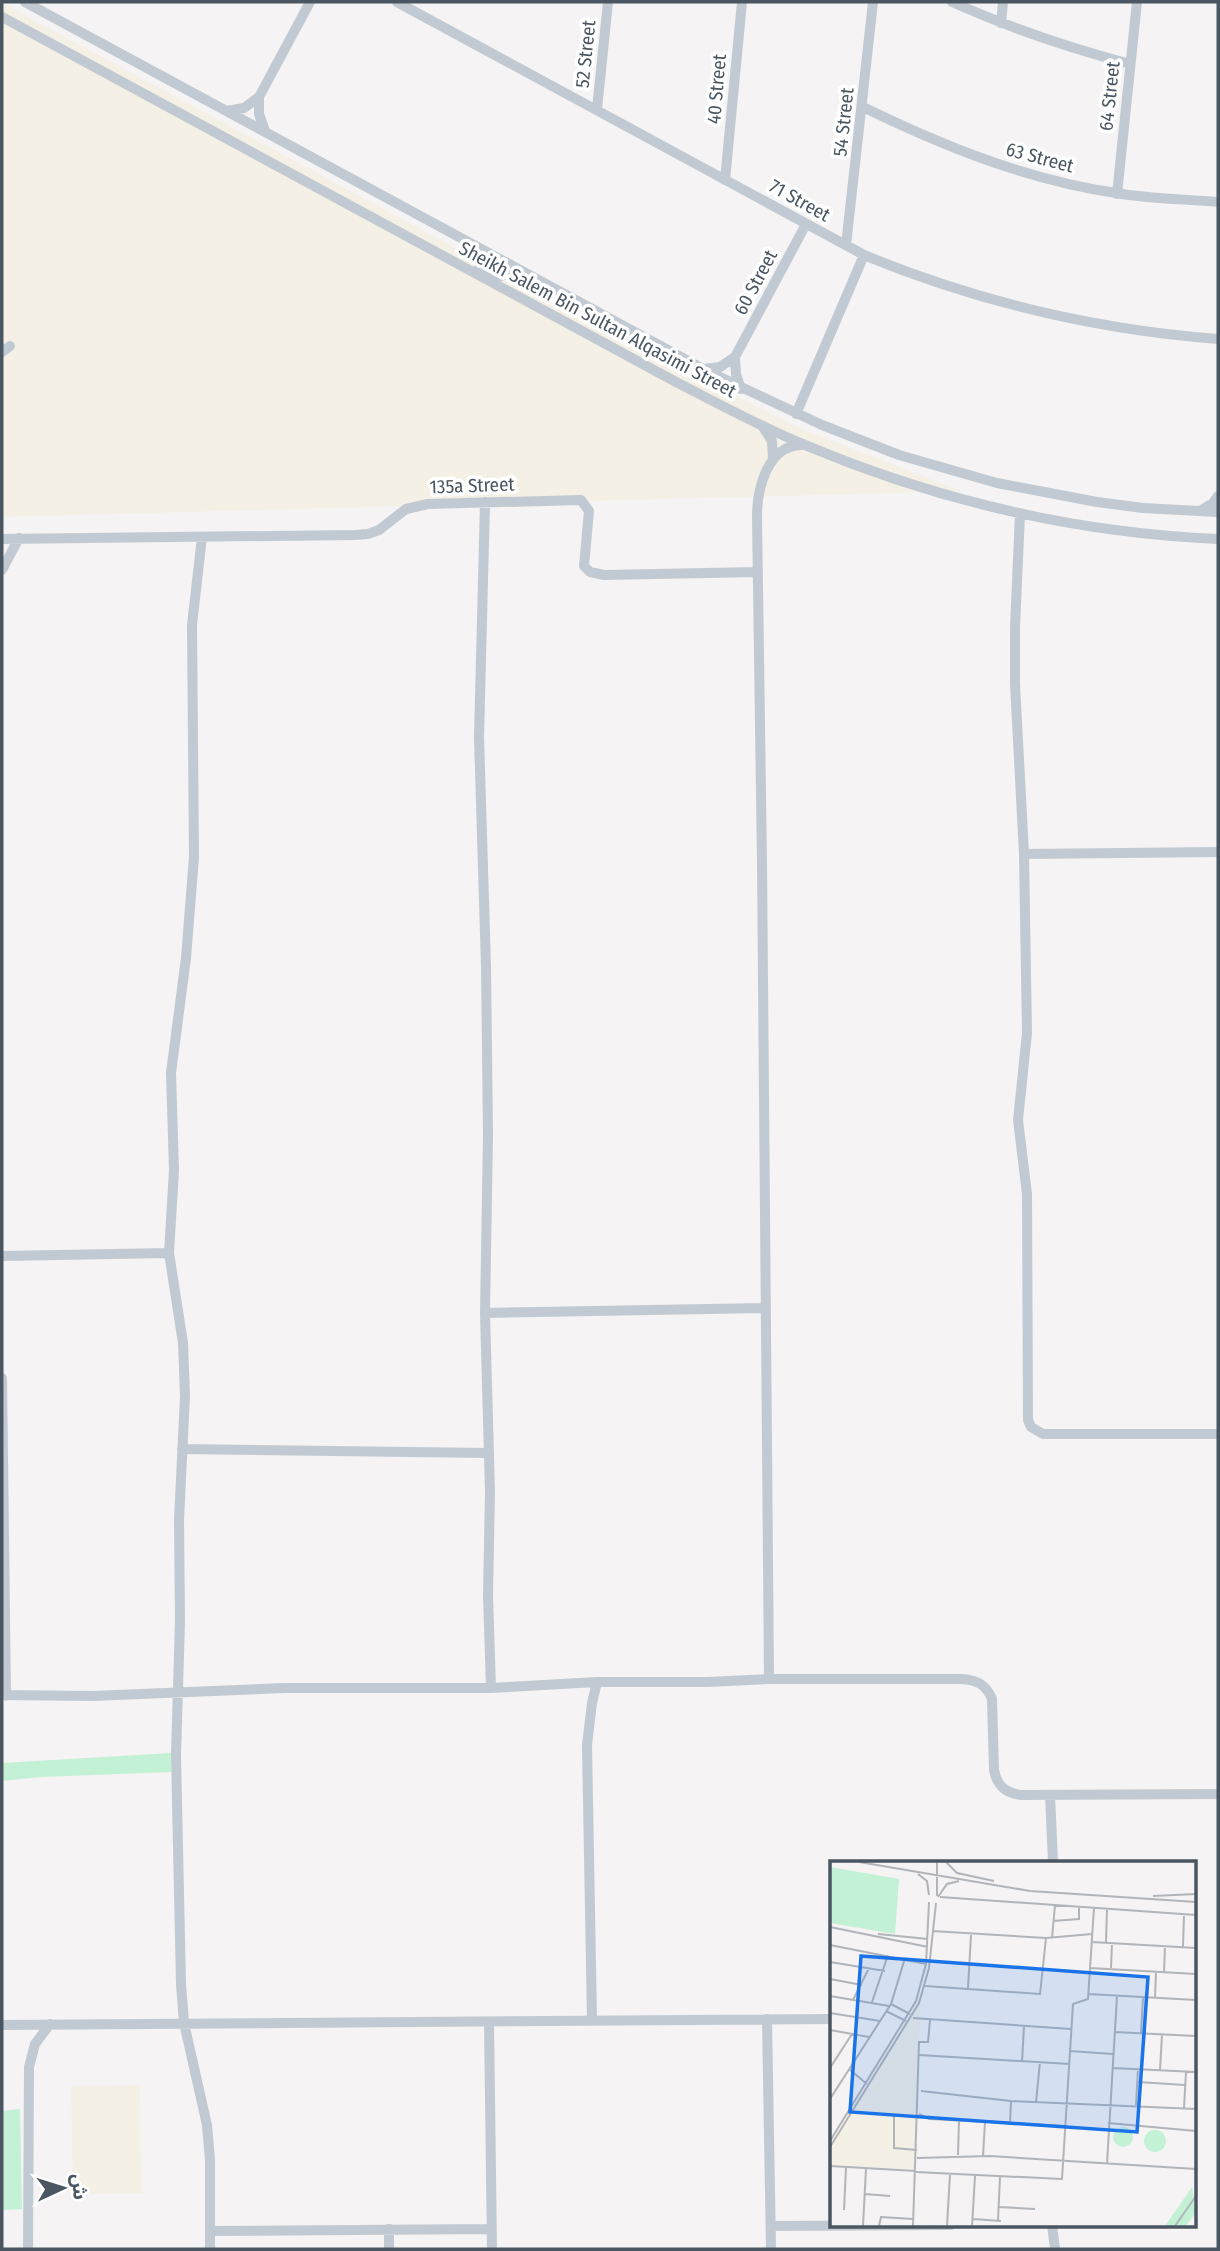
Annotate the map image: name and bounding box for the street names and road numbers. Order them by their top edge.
street label: 52 Street [571,18,601,89]
street label: 40 Street [702,52,731,125]
street label: 64 Street [1094,59,1125,132]
street label: 54 Street [828,86,859,158]
street label: 63 Street [1004,137,1077,178]
street label: 71 Street [765,174,835,227]
street label: Sheikh Salem Bin Sultan Alqasimi Street [455,236,741,403]
street label: 60 Street [729,245,783,319]
street label: 135a Street [429,472,516,498]

